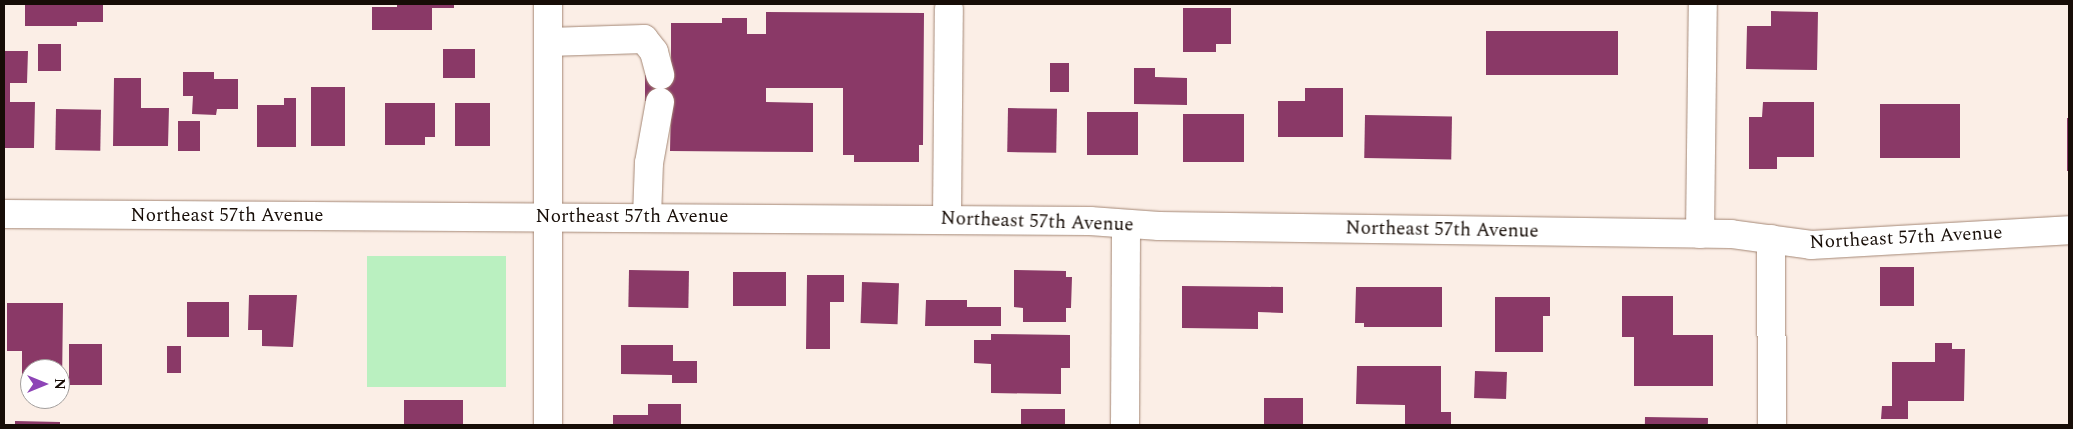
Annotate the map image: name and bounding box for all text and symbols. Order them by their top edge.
street label: Northeast 57th Avenue [130,205,324,227]
street label: Northeast 57th Avenue [535,206,729,228]
street label: Northeast 57th Avenue [940,207,1134,237]
street label: Northeast 57th Avenue [1345,217,1539,243]
street label: Northeast 57th Avenue [1809,222,2003,254]
north arrow [20,359,70,409]
text: N [49,378,70,390]

